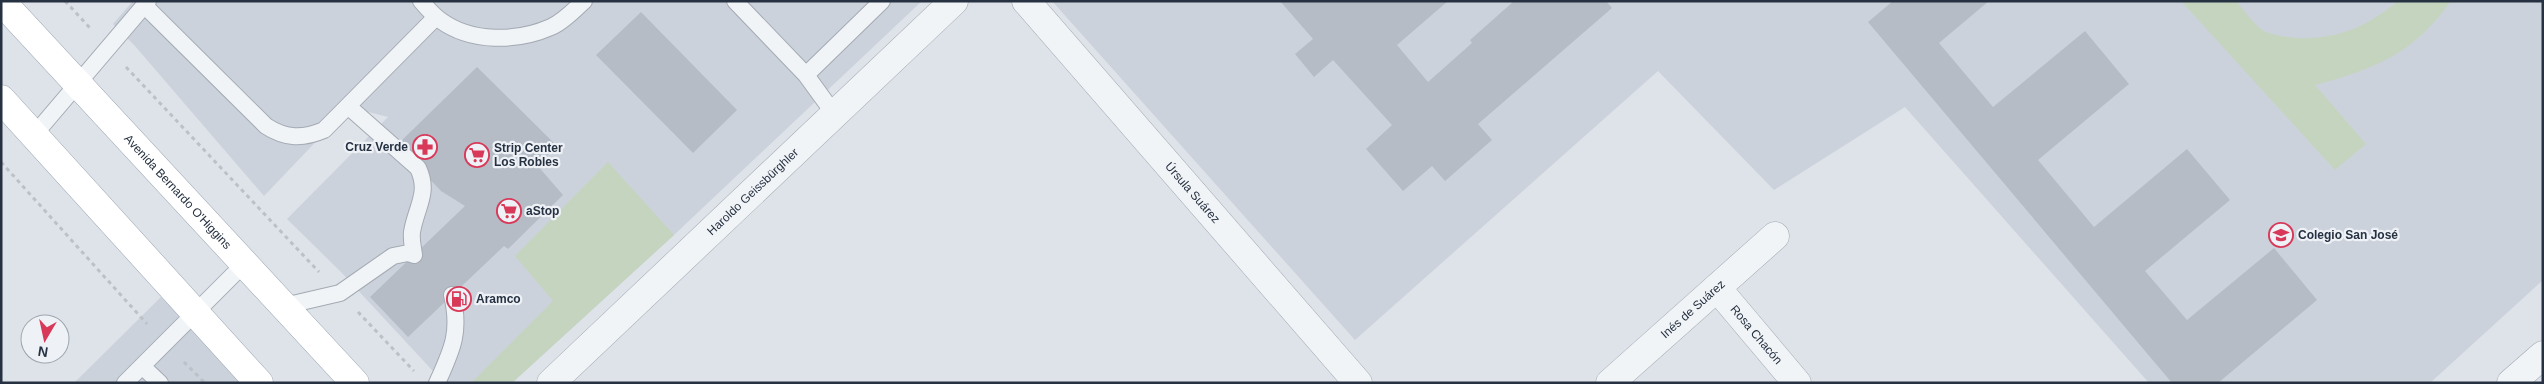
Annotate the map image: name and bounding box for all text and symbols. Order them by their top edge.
street label: Avenida Bernardo O'Higgins [121,132,234,252]
pharmacy icon: Cruz Verde [412,134,438,160]
place label: Cruz Verde [345,140,408,154]
place label: Strip Center Los Robles [494,141,563,169]
supermarket icon: Strip Center Los Robles [464,142,490,168]
street label: Haroldo Geissbürghler [704,145,801,238]
street label: Úrsula Suárez [1162,159,1223,226]
supermarket icon: aStop [496,198,522,224]
place label: aStop [526,204,559,218]
school or university icon: Colegio San José [2268,222,2294,248]
place label: Colegio San José [2298,228,2398,242]
street label: Inés de Suárez [1658,277,1728,341]
fuel station icon: Aramco [446,286,472,312]
place label: Aramco [476,292,521,306]
street label: Rosa Chacón [1727,302,1785,367]
north arrow [20,314,70,364]
text: N [37,343,49,361]

